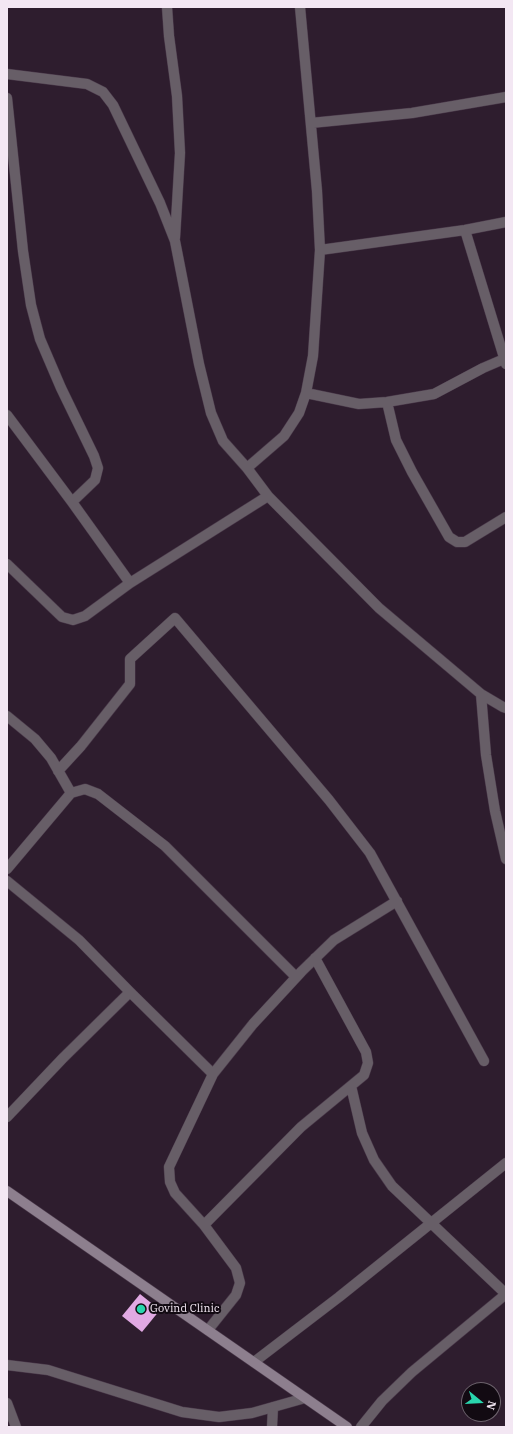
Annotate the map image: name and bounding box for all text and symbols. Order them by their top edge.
place label: Govind Clinic [150,1302,220,1316]
marker: Govind Clinic [135,1303,147,1315]
north arrow [461,1382,501,1422]
text: N [483,1399,499,1412]

